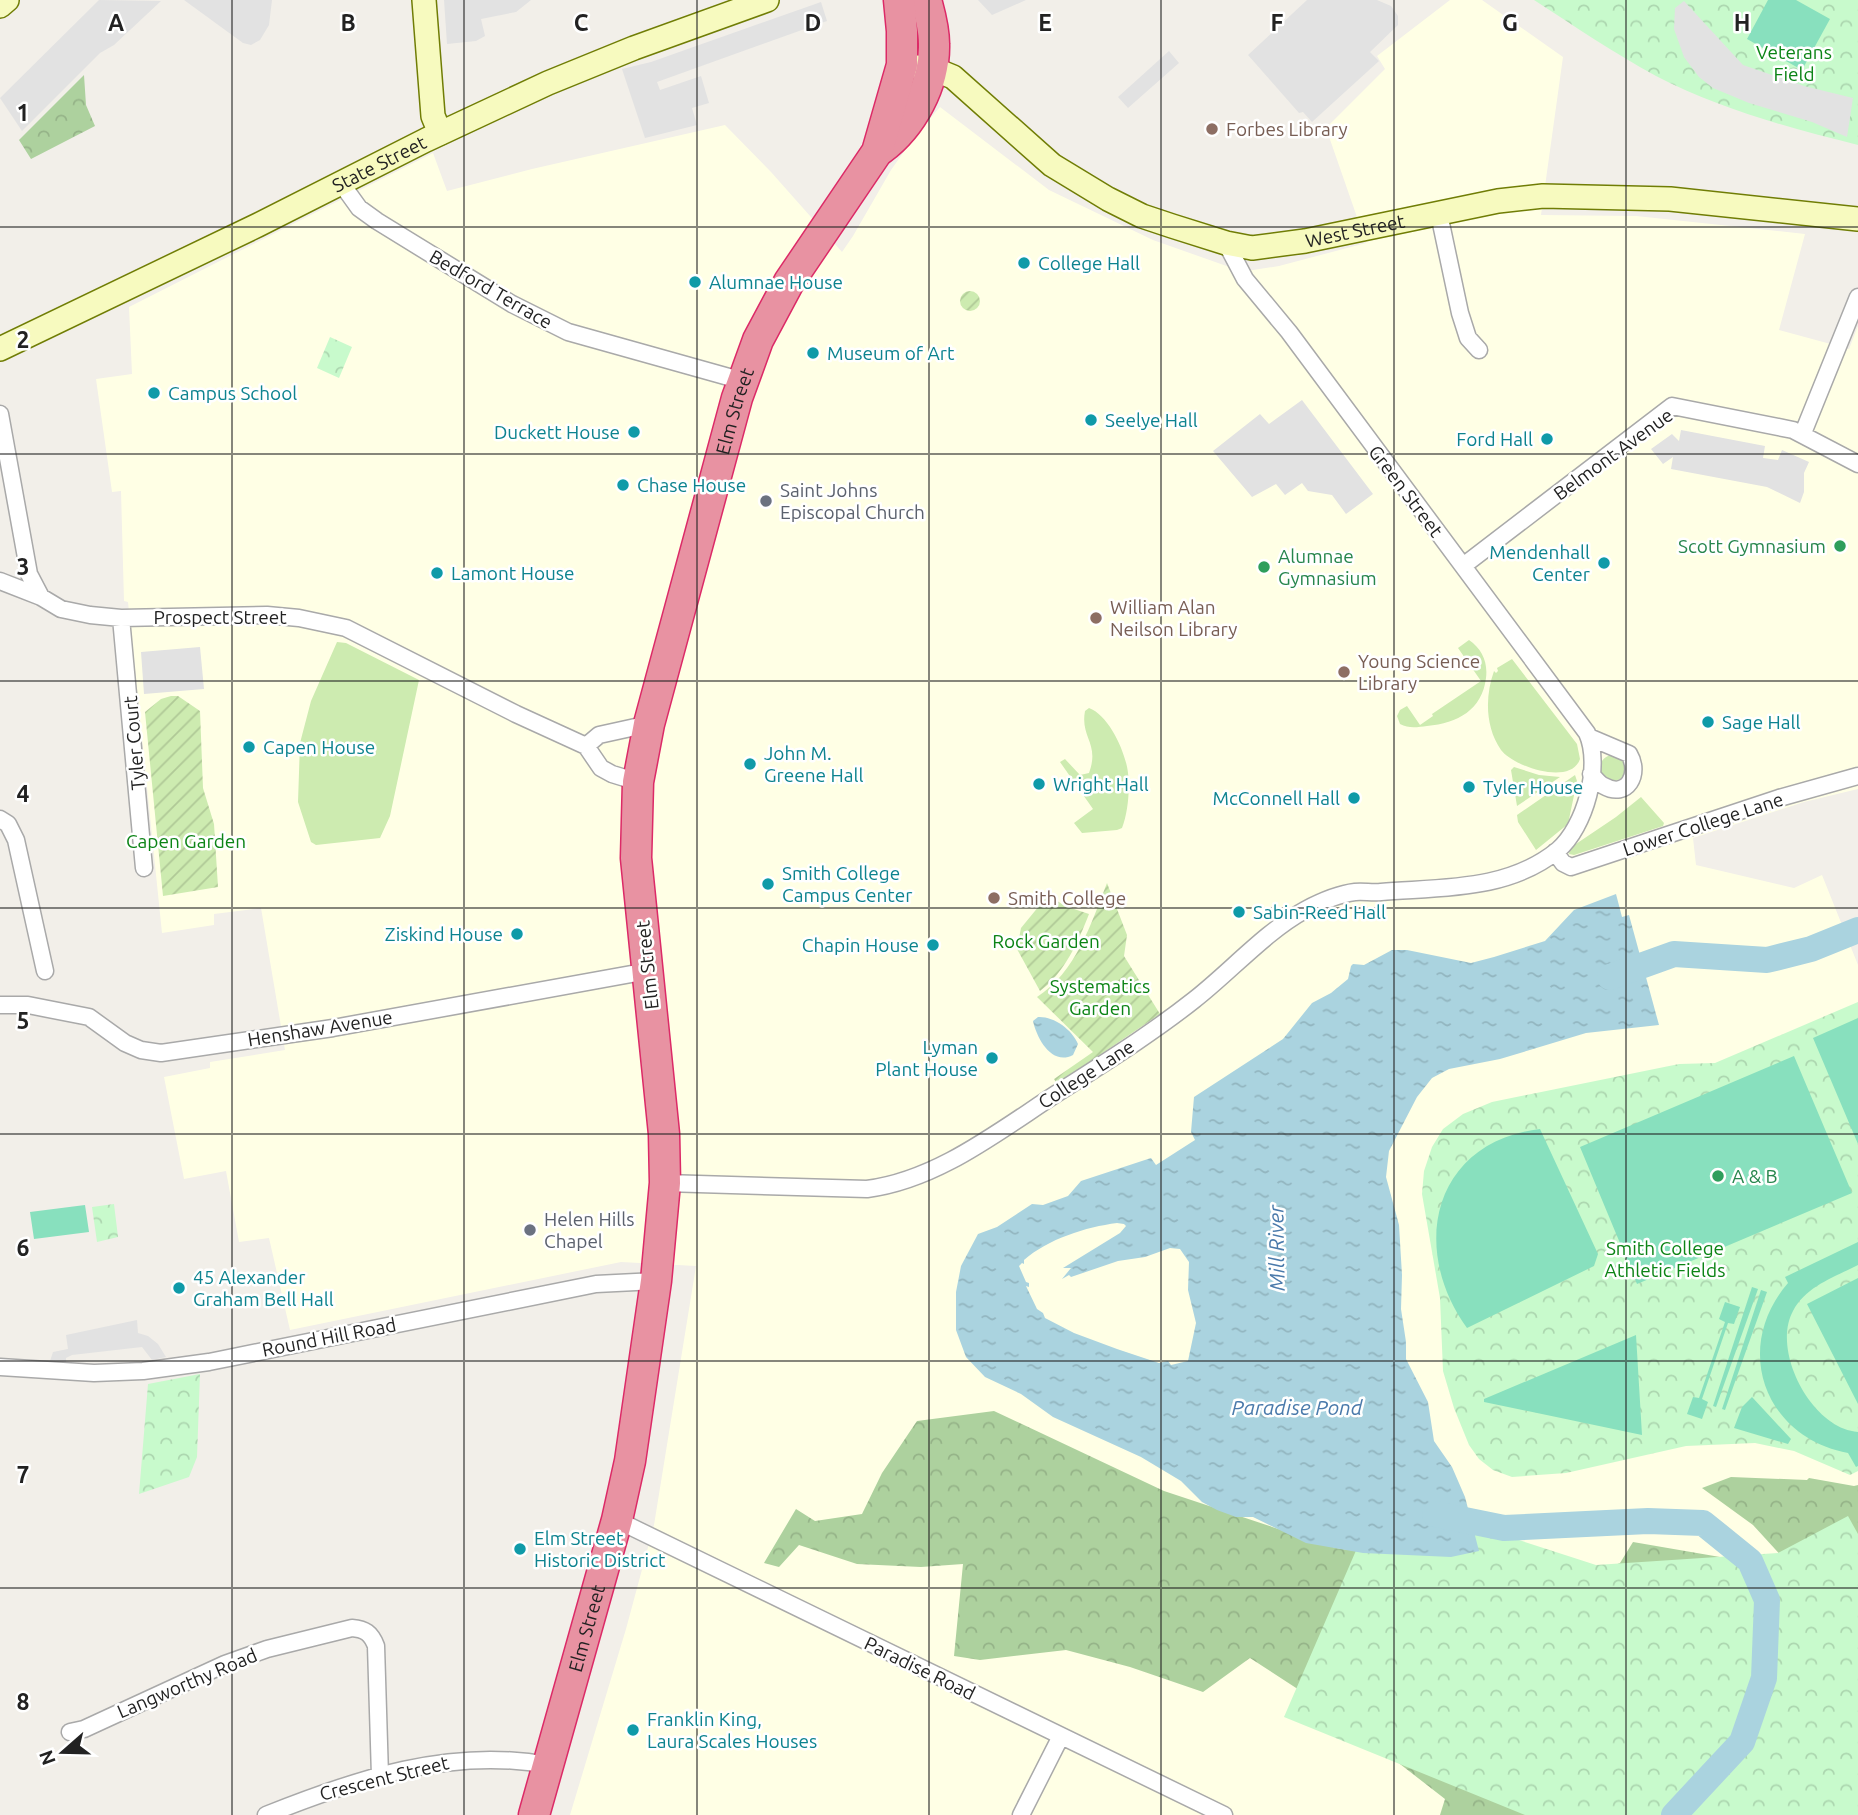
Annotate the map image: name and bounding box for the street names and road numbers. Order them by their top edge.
street label: State Street [328,131,430,197]
street label: West Street [1303,210,1407,252]
street label: Bedford Terrace [426,245,556,333]
street label: Elm Street [711,364,758,457]
street label: Belmont Avenue [1549,403,1677,505]
street label: Green Street [1364,441,1448,542]
street label: Prospect Street [153,606,287,628]
street label: Tyler Court [119,694,149,791]
street label: Lower College Lane [1620,788,1786,860]
street label: Elm Street [631,919,663,1011]
street label: Henshaw Avenue [246,1006,394,1050]
street label: College Lane [1034,1035,1138,1113]
street label: Round Hill Road [260,1313,398,1361]
street label: Elm Street [564,1582,609,1674]
street label: Paradise Road [861,1632,979,1704]
street label: Langworthy Road [114,1644,260,1722]
street label: Crescent Street [317,1751,451,1805]

